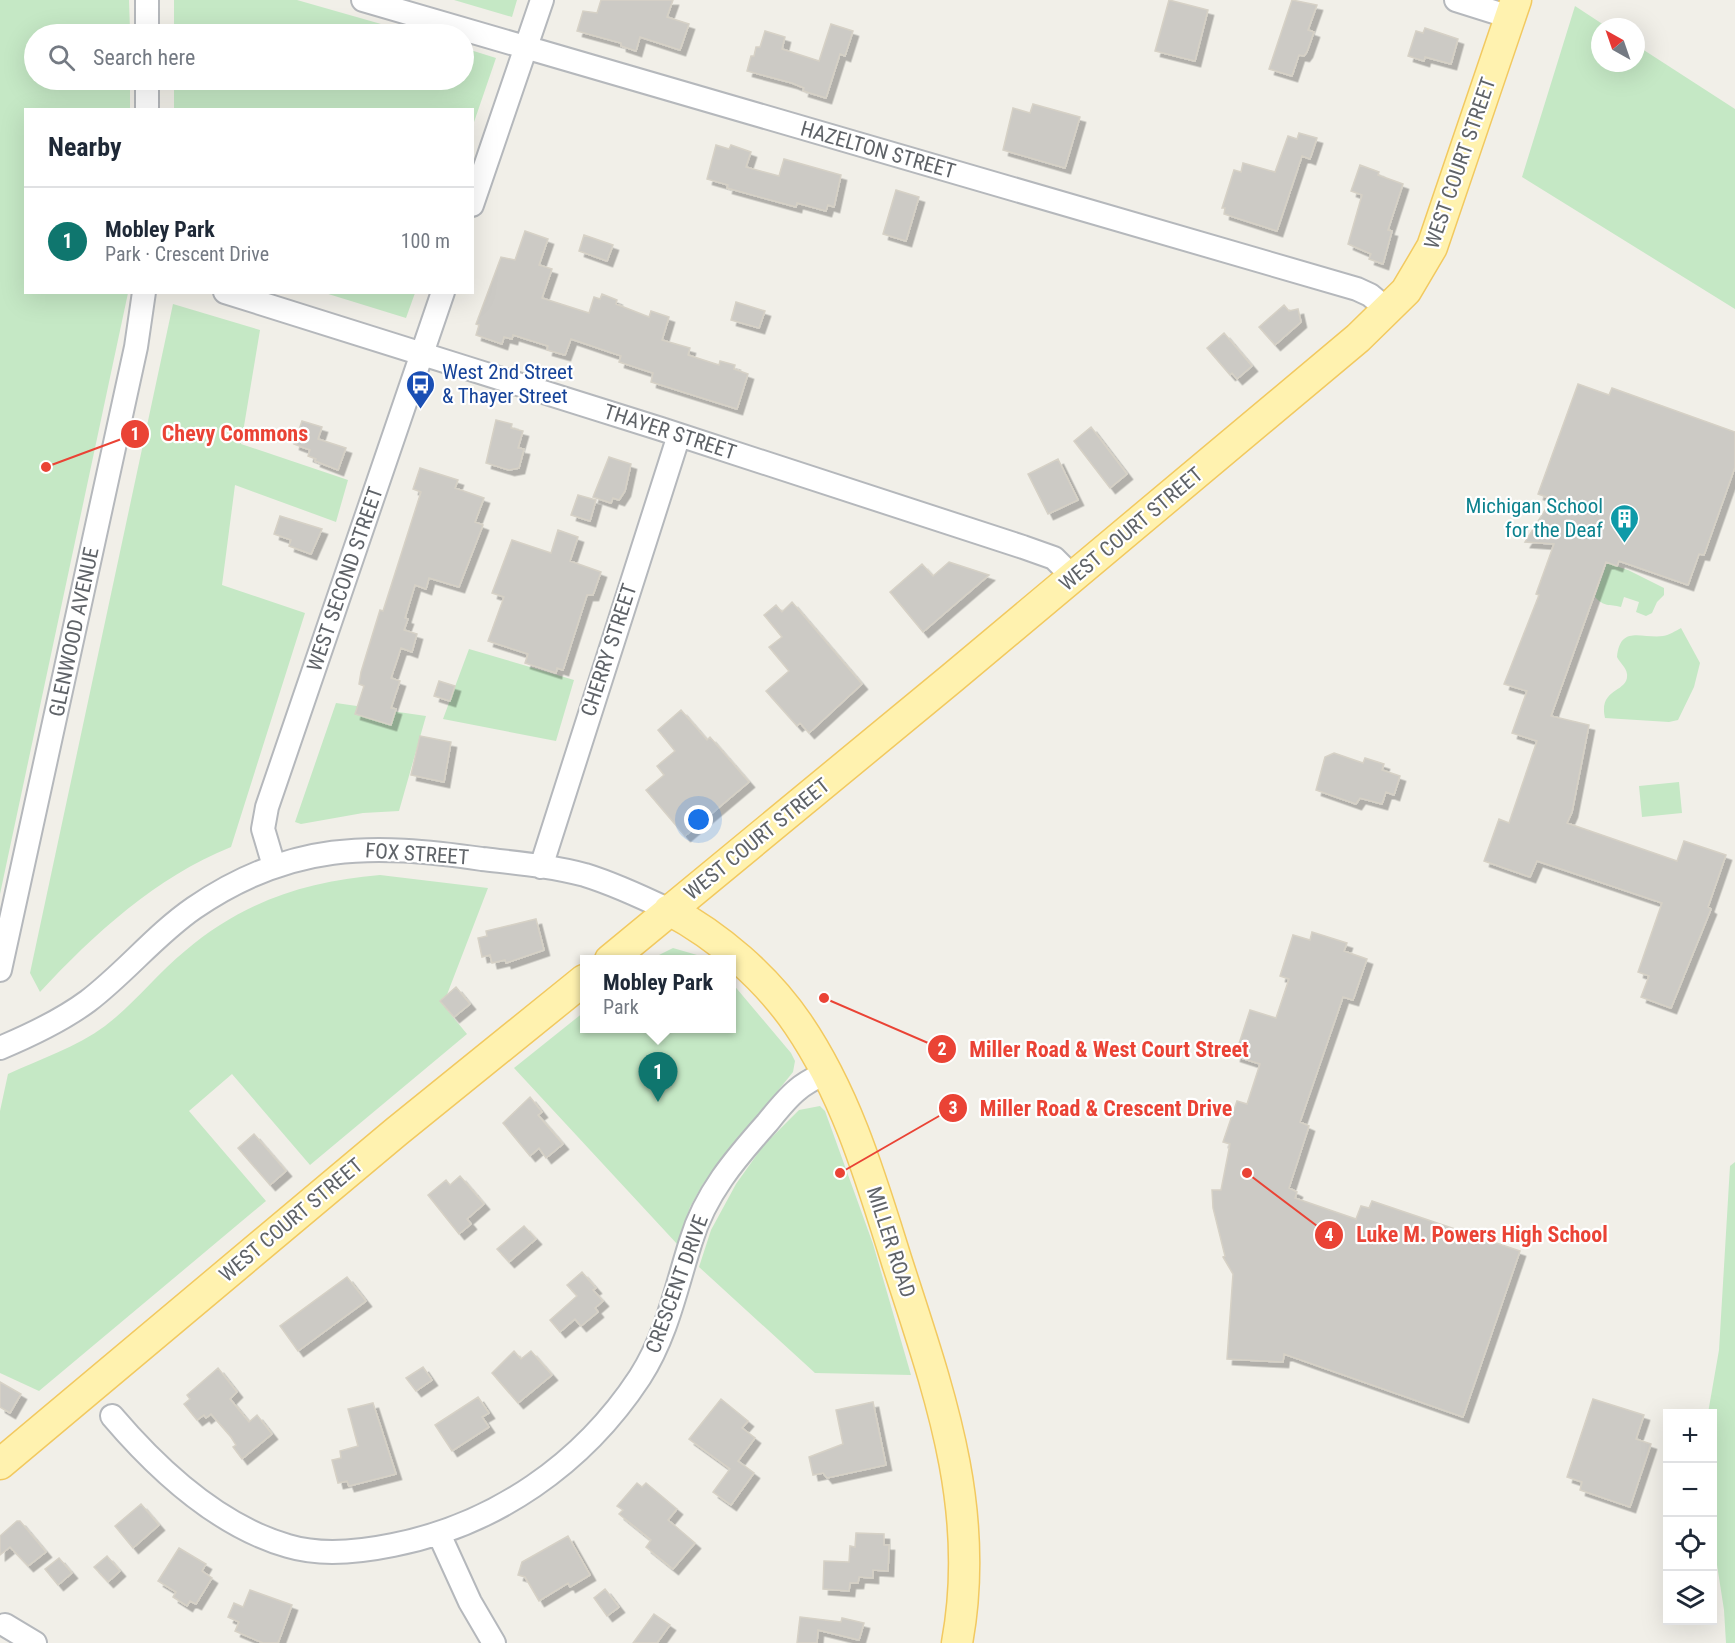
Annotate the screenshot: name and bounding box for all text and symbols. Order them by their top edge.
north arrow [1591,18,1645,72]
search box [24,24,474,90]
icon: search [45,41,78,74]
text: Search here [93,45,195,70]
street label: WEST COURT STREET [1419,74,1501,252]
street label: HAZELTON STREET [798,116,958,184]
text: Nearby [48,132,122,162]
text: Mobley Park [105,217,215,242]
text: 1 [62,229,73,253]
text: 100 m [401,229,450,253]
text: Park · Crescent Drive [105,242,269,266]
place label: West 2nd Street & Thayer Street [442,360,573,408]
bus stop icon: West 2nd Street & Thayer Street [405,368,437,410]
street label: THAYER STREET [601,399,739,465]
callout: Chevy Commons [120,414,321,454]
text: Chevy Commons [162,421,308,446]
text: 1 [130,423,140,444]
street label: WEST COURT STREET [1054,462,1208,596]
street label: WEST SECOND STREET [302,484,388,674]
place label: Michigan School for the Deaf [1466,494,1603,542]
building icon: Michigan School for the Deaf [1608,502,1640,544]
street label: GLENWOOD AVENUE [44,545,104,719]
street label: CHERRY STREET [576,581,642,719]
street label: WEST COURT STREET [680,773,834,905]
your location [684,805,713,834]
street label: FOX STREET [364,838,470,870]
popup [580,955,736,1033]
text: Mobley Park [603,970,713,995]
text: Park [603,995,639,1019]
callout: Miller Road & West Court Street [927,1029,1261,1069]
text: Miller Road & West Court Street [969,1037,1249,1062]
text: 2 [937,1038,947,1059]
pin: 1 [638,1052,678,1102]
callout: Miller Road & Crescent Drive [938,1088,1244,1128]
text: Miller Road & Crescent Drive [980,1096,1232,1121]
text: 3 [948,1097,958,1118]
street label: WEST COURT STREET [214,1153,368,1287]
street label: MILLER ROAD [862,1184,920,1300]
street label: CRESCENT DRIVE [641,1212,713,1356]
callout: Luke M. Powers High School [1314,1215,1620,1255]
text: Luke M. Powers High School [1356,1222,1608,1247]
text: 4 [1324,1224,1334,1245]
map controls [1663,1409,1717,1625]
button: + [1663,1409,1717,1463]
button: − [1663,1463,1717,1517]
button: locate [1663,1517,1717,1571]
button: layers [1663,1571,1717,1625]

